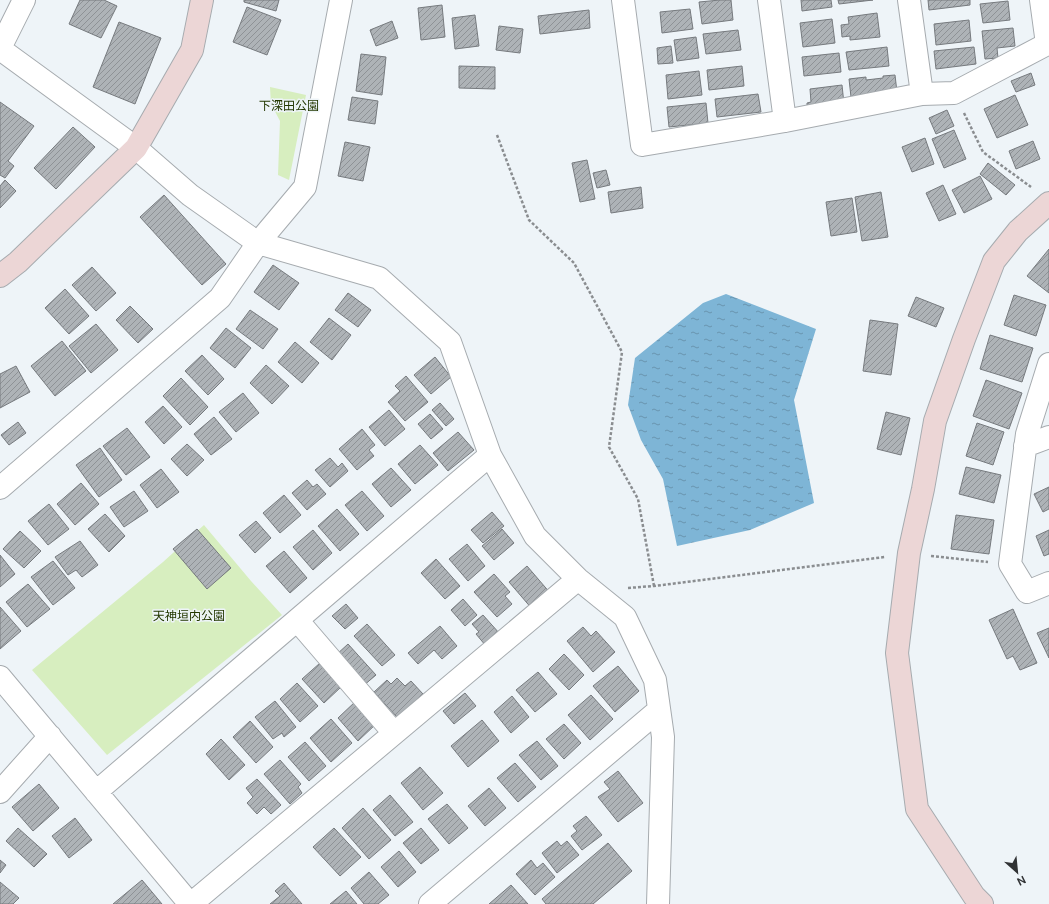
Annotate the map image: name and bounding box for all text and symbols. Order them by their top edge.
park label: 下深田公園 [259,98,319,114]
park label: 天神垣内公園 [153,608,225,624]
north arrow [997,852,1037,892]
text: N [1015,873,1028,889]

